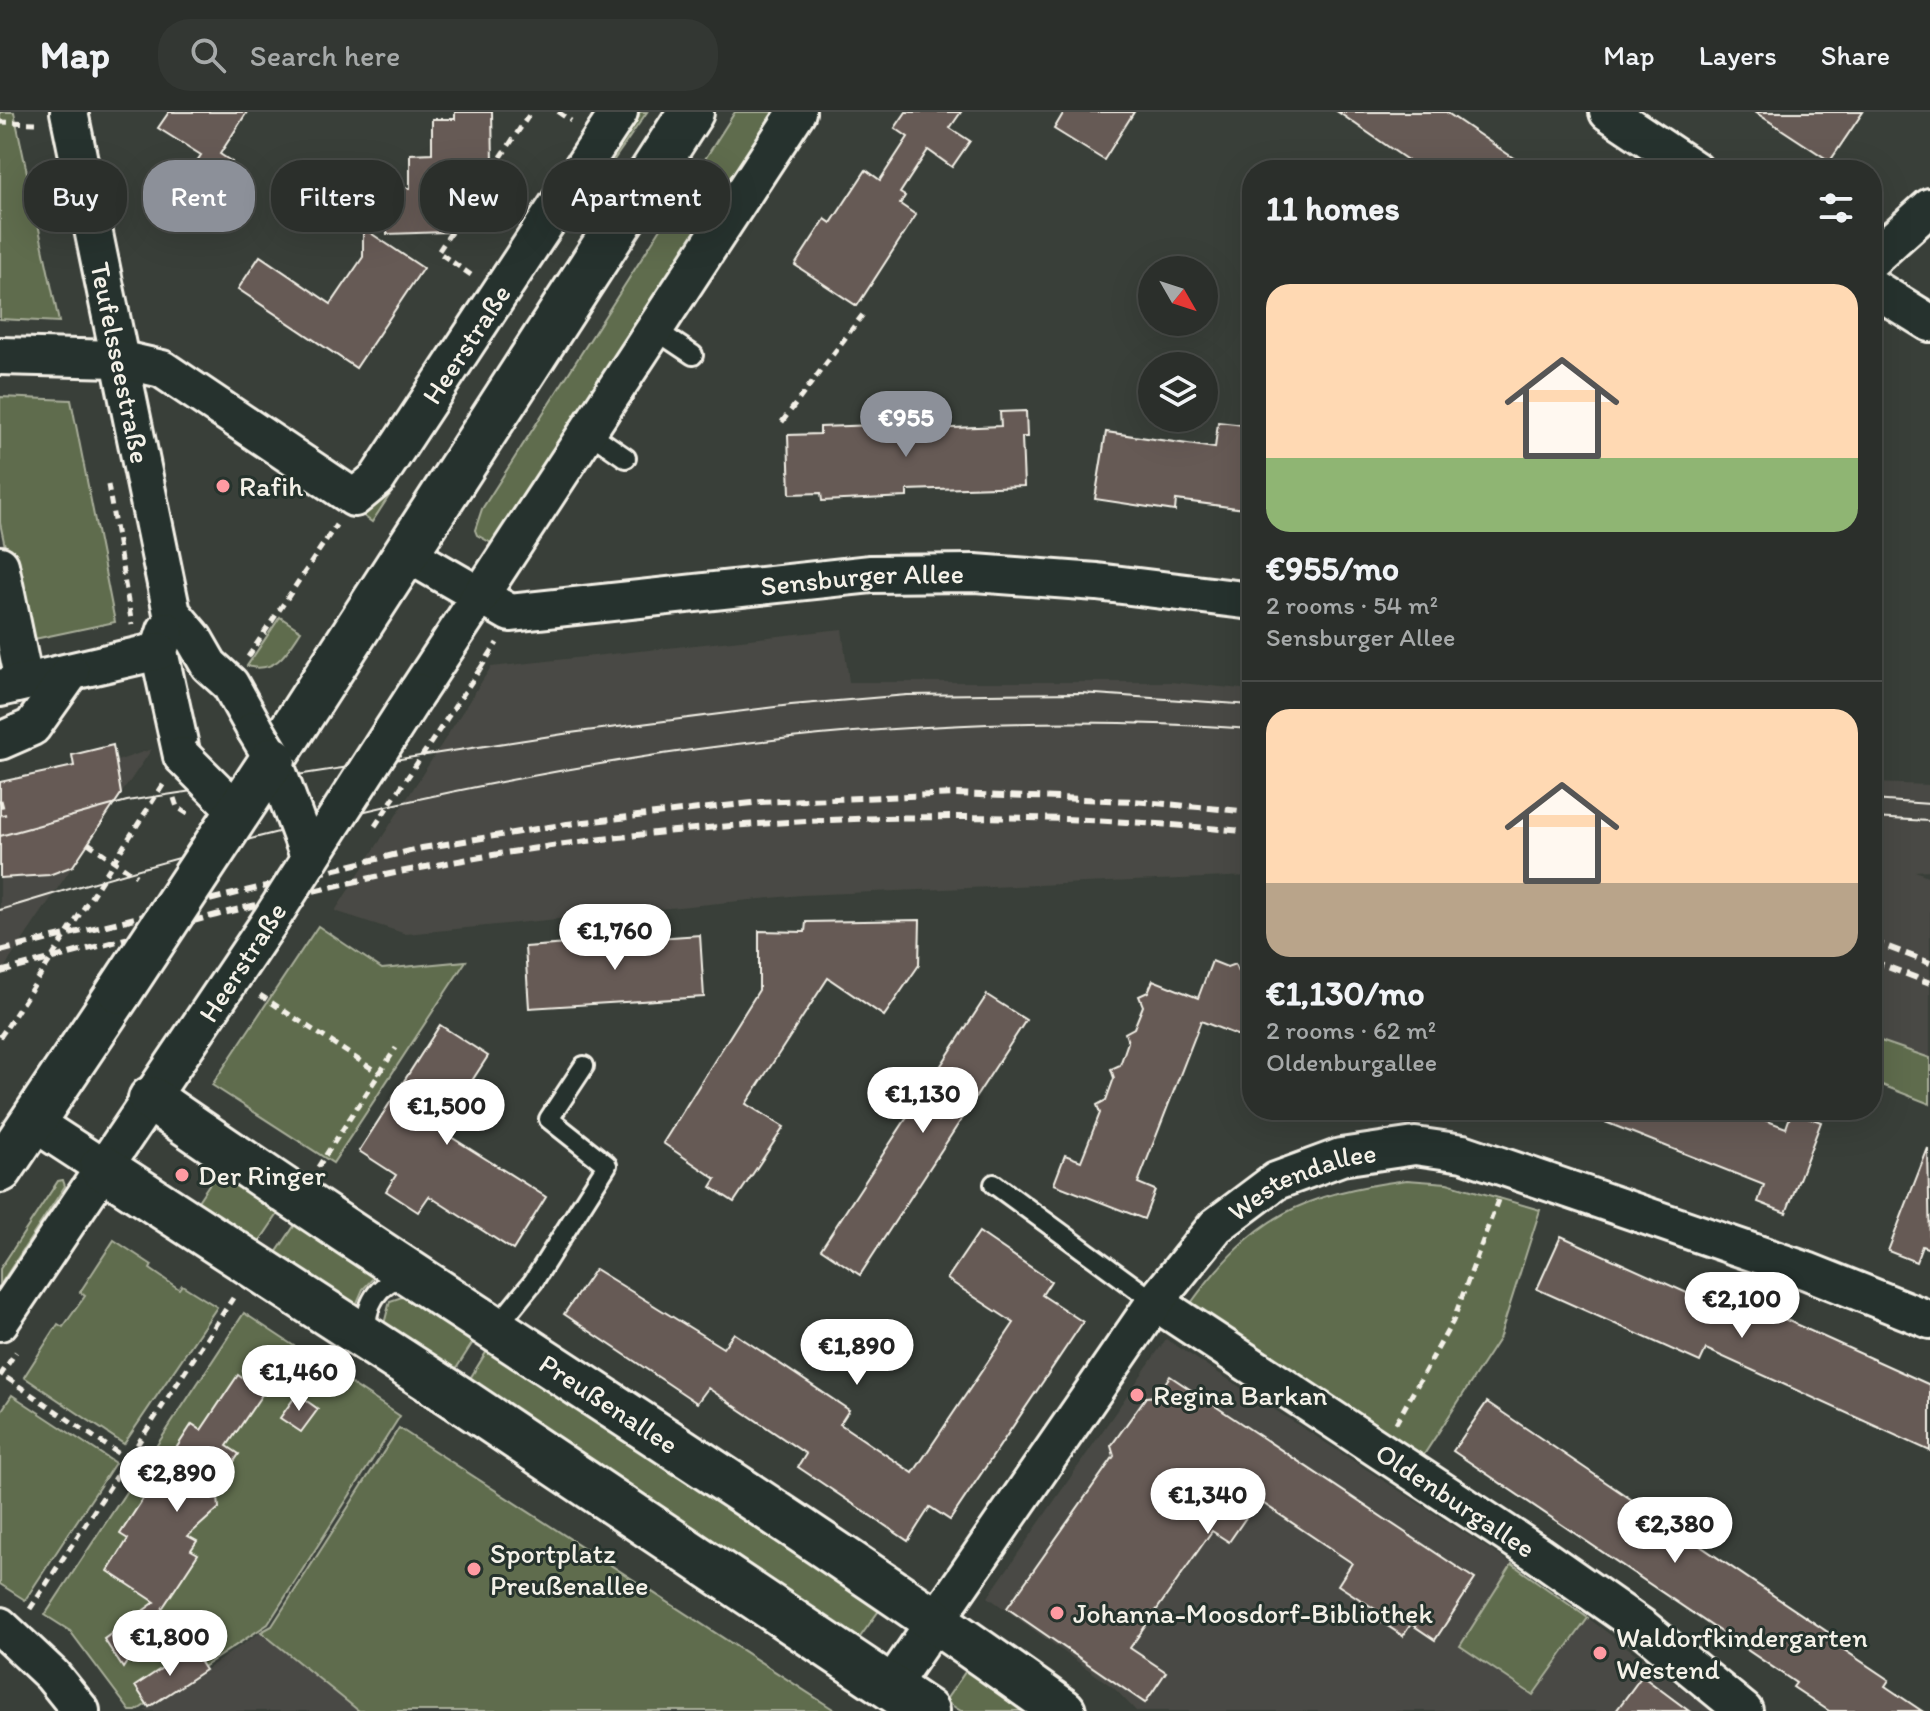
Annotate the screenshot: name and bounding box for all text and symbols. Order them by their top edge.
search box [158,19,718,91]
text: Map [40,32,110,78]
icon: search [186,33,230,77]
text: Search here [250,37,400,74]
text: Map [1603,38,1655,72]
text: Layers [1699,38,1777,72]
text: Share [1821,38,1890,72]
chip: Buy [24,160,127,232]
chip: Rent [143,160,255,232]
chip: Filters [271,160,404,232]
chip: New [420,160,527,232]
chip: Apartment [543,160,730,232]
icon: filters [1814,186,1858,230]
text: 11 homes [1266,188,1400,229]
north arrow [1138,256,1218,336]
map controls [1138,256,1218,432]
street label: Teufelsseestraße [83,259,158,466]
street label: Heerstraße [414,278,518,410]
icon: home [1490,336,1634,480]
button: layers [1138,352,1218,432]
pin: €955 [859,391,953,459]
text: €955 [878,401,934,433]
place label: Rafih [239,469,303,503]
marker: Rafih [214,477,232,495]
text: €955/mo [1266,548,1399,589]
street label: Sensburger Allee [759,556,964,603]
text: 2 rooms · 54 m² [1266,589,1438,621]
text: Sensburger Allee [1266,621,1455,653]
icon: home [1490,761,1634,905]
street label: Heerstraße [191,896,293,1028]
pin: €1,760 [550,904,680,972]
text: €1,760 [577,914,653,946]
text: €1,130/mo [1266,973,1425,1014]
text: 2 rooms · 62 m² [1266,1014,1436,1046]
text: Oldenburgallee [1266,1046,1437,1078]
pin: €1,130 [858,1067,988,1135]
text: €1,130 [885,1077,961,1109]
pin: €1,500 [382,1079,512,1147]
text: €1,500 [408,1089,486,1121]
street label: Westendallee [1221,1135,1379,1228]
place label: Der Ringer [198,1158,326,1192]
marker: Der Ringer [173,1166,191,1184]
pin: €2,100 [1677,1272,1807,1340]
text: €2,100 [1703,1282,1781,1314]
pin: €1,890 [792,1319,922,1387]
text: €1,890 [819,1329,895,1361]
pin: €1,460 [234,1345,364,1413]
street label: Preußenallee [533,1346,685,1461]
text: €1,460 [260,1355,338,1387]
place label: Regina Barkan [1153,1378,1327,1412]
marker: Regina Barkan [1128,1386,1146,1404]
street label: Oldenburgallee [1369,1435,1542,1565]
pin: €2,890 [112,1446,242,1514]
text: €2,890 [138,1456,216,1488]
pin: €1,340 [1143,1468,1273,1536]
text: €1,340 [1169,1478,1247,1510]
pin: €2,380 [1610,1497,1740,1565]
text: €2,380 [1635,1507,1715,1539]
place label: Sportplatz Preußenallee [490,1536,649,1602]
marker: Sportplatz Preußenallee [465,1560,483,1578]
place label: Johanna-Moosdorf-Bibliothek [1073,1596,1433,1630]
marker: Johanna-Moosdorf-Bibliothek [1048,1604,1066,1622]
pin: €1,800 [105,1610,235,1678]
text: €1,800 [130,1620,210,1652]
place label: Waldorfkindergarten Westend [1616,1620,1868,1686]
marker: Waldorfkindergarten Westend [1591,1644,1609,1662]

